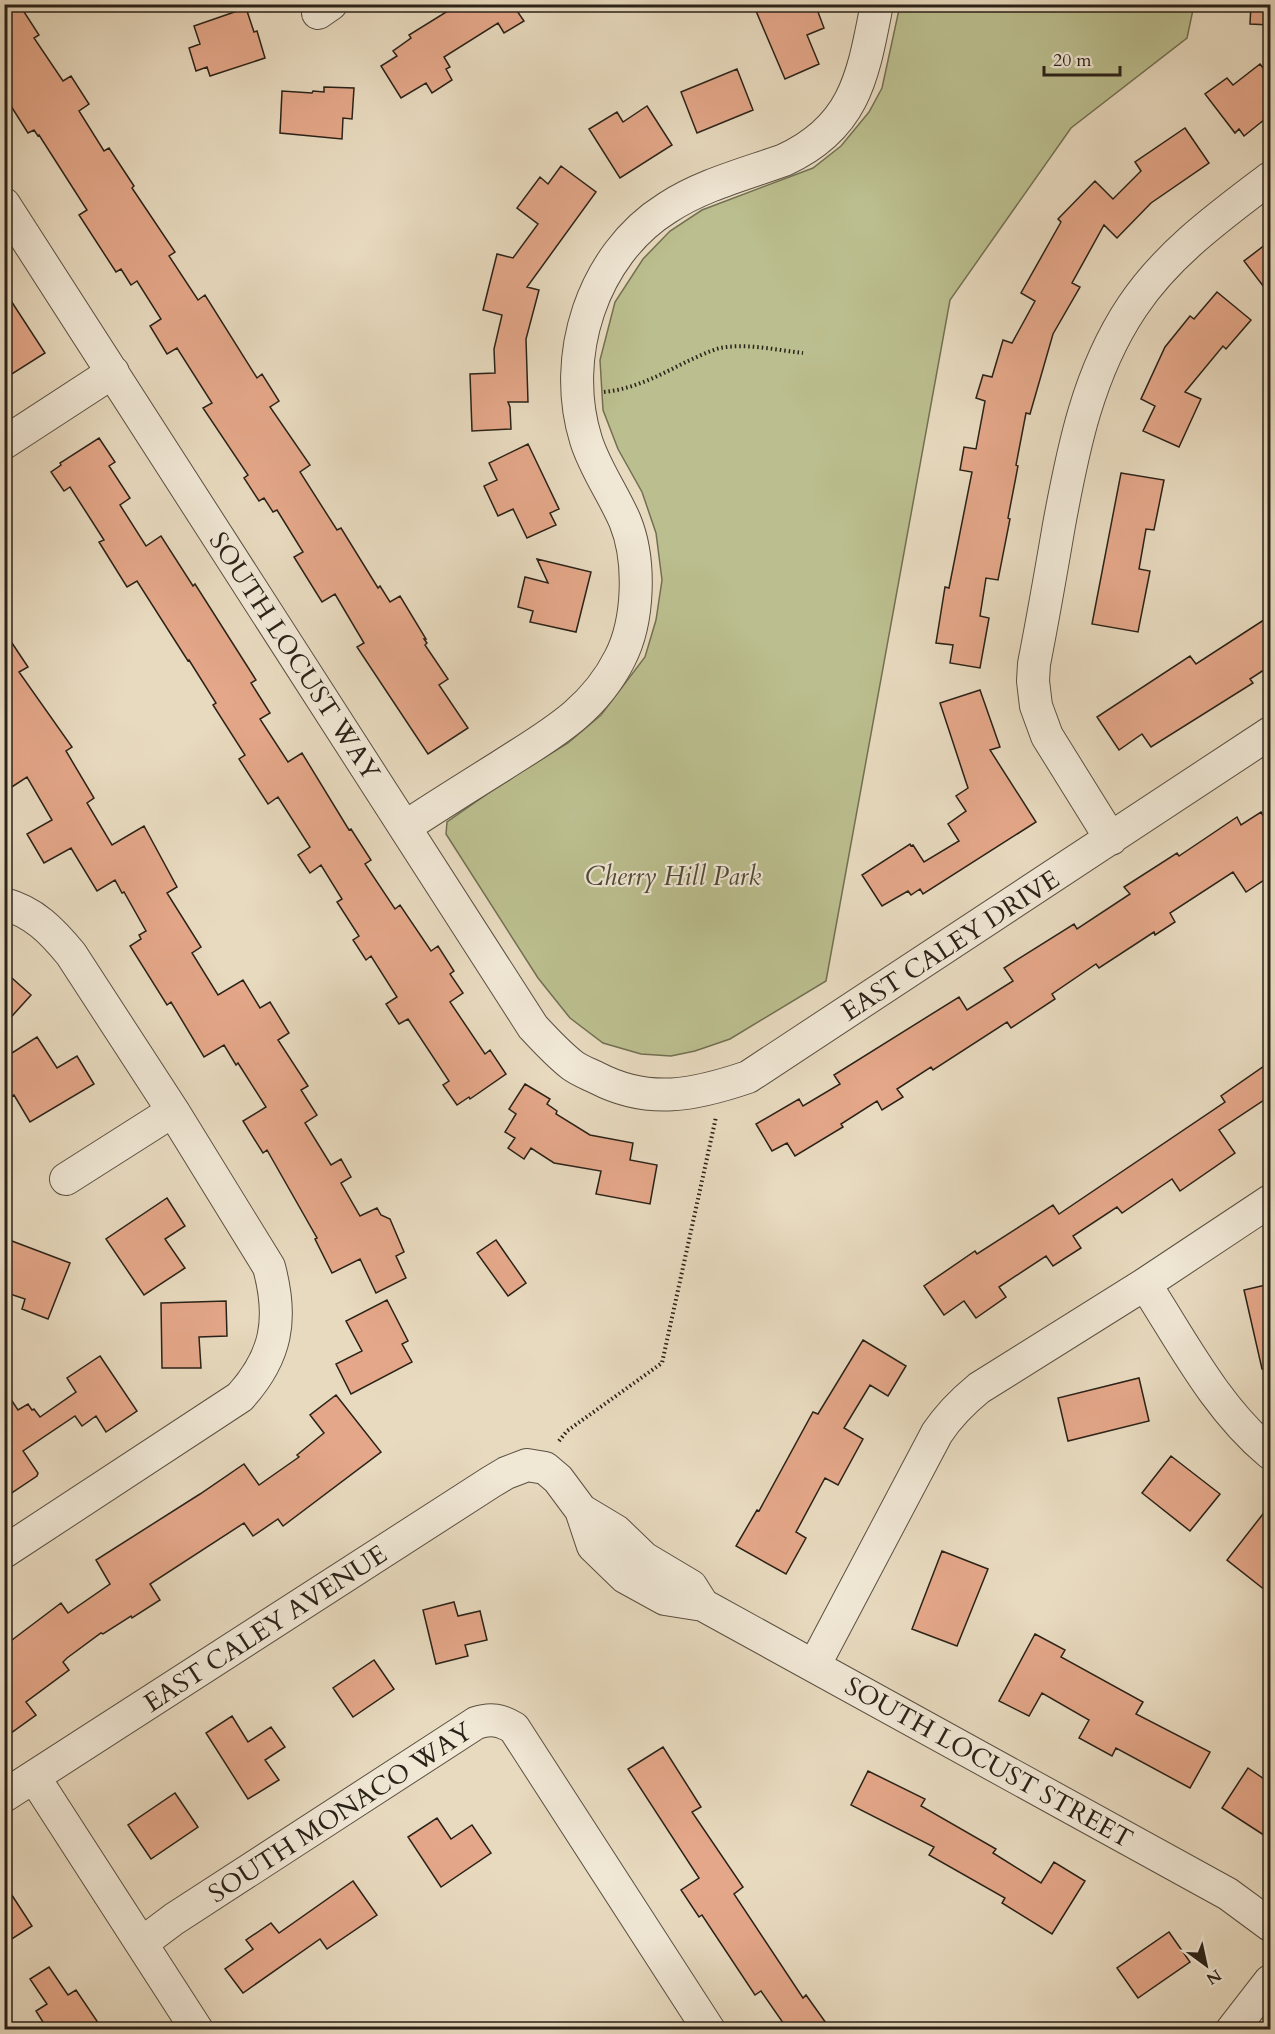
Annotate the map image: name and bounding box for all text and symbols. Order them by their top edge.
scale bar [1044,39,1120,77]
text: 20 m [1053,48,1092,73]
street label: SOUTH LOCUST WAY [201,525,388,788]
park label: Cherry Hill Park [585,859,761,894]
street label: EAST CALEY DRIVE [835,862,1066,1029]
street label: EAST CALEY AVENUE [137,1537,394,1720]
street label: SOUTH LOCUST STREET [839,1669,1139,1856]
street label: SOUTH MONACO WAY [202,1714,480,1911]
north arrow [1176,1935,1236,1995]
text: N [1202,1964,1225,1990]

